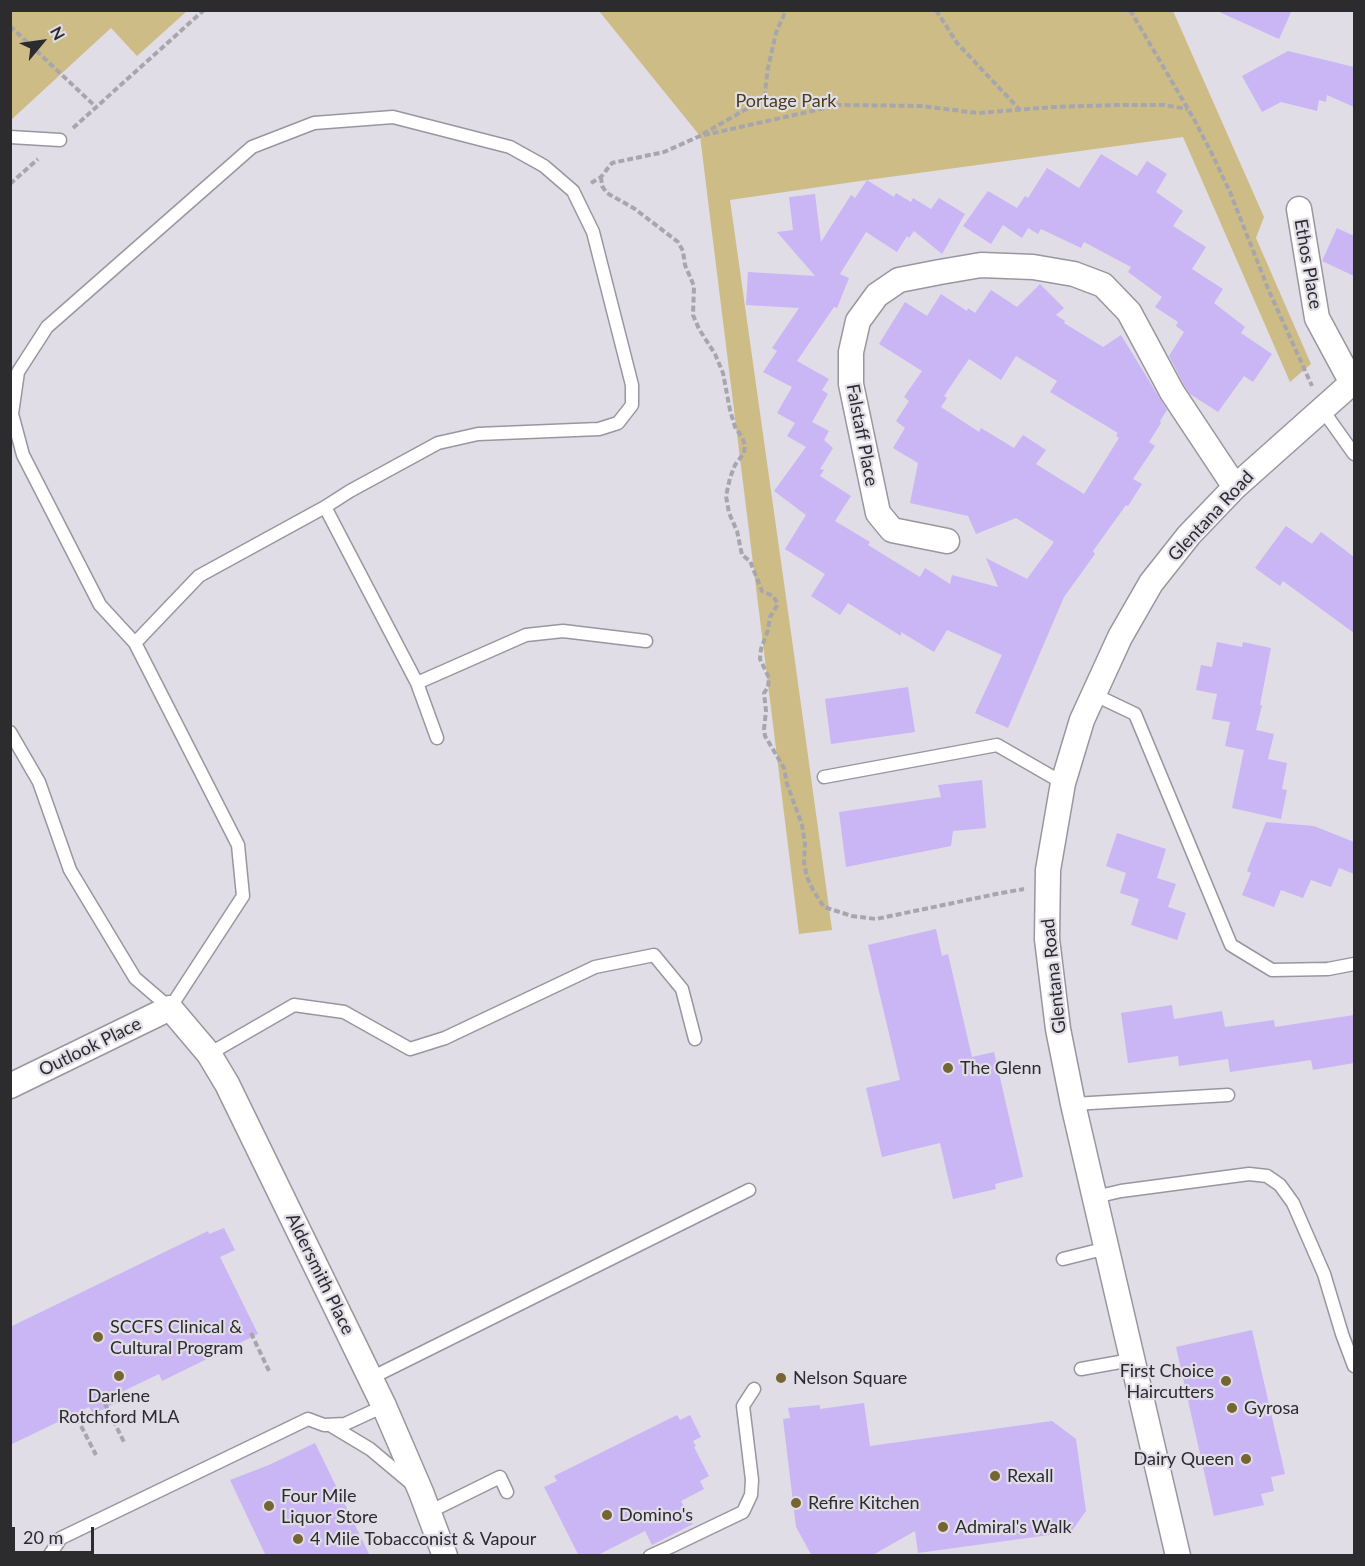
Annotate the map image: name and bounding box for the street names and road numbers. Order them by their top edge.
street label: Ethos Place [1289,217,1327,311]
street label: Falstaff Place [842,382,882,488]
street label: Glentana Road [1164,466,1258,566]
street label: Glentana Road [1037,917,1071,1035]
street label: Outlook Place [35,1013,145,1081]
street label: Aldersmith Place [281,1210,359,1338]

